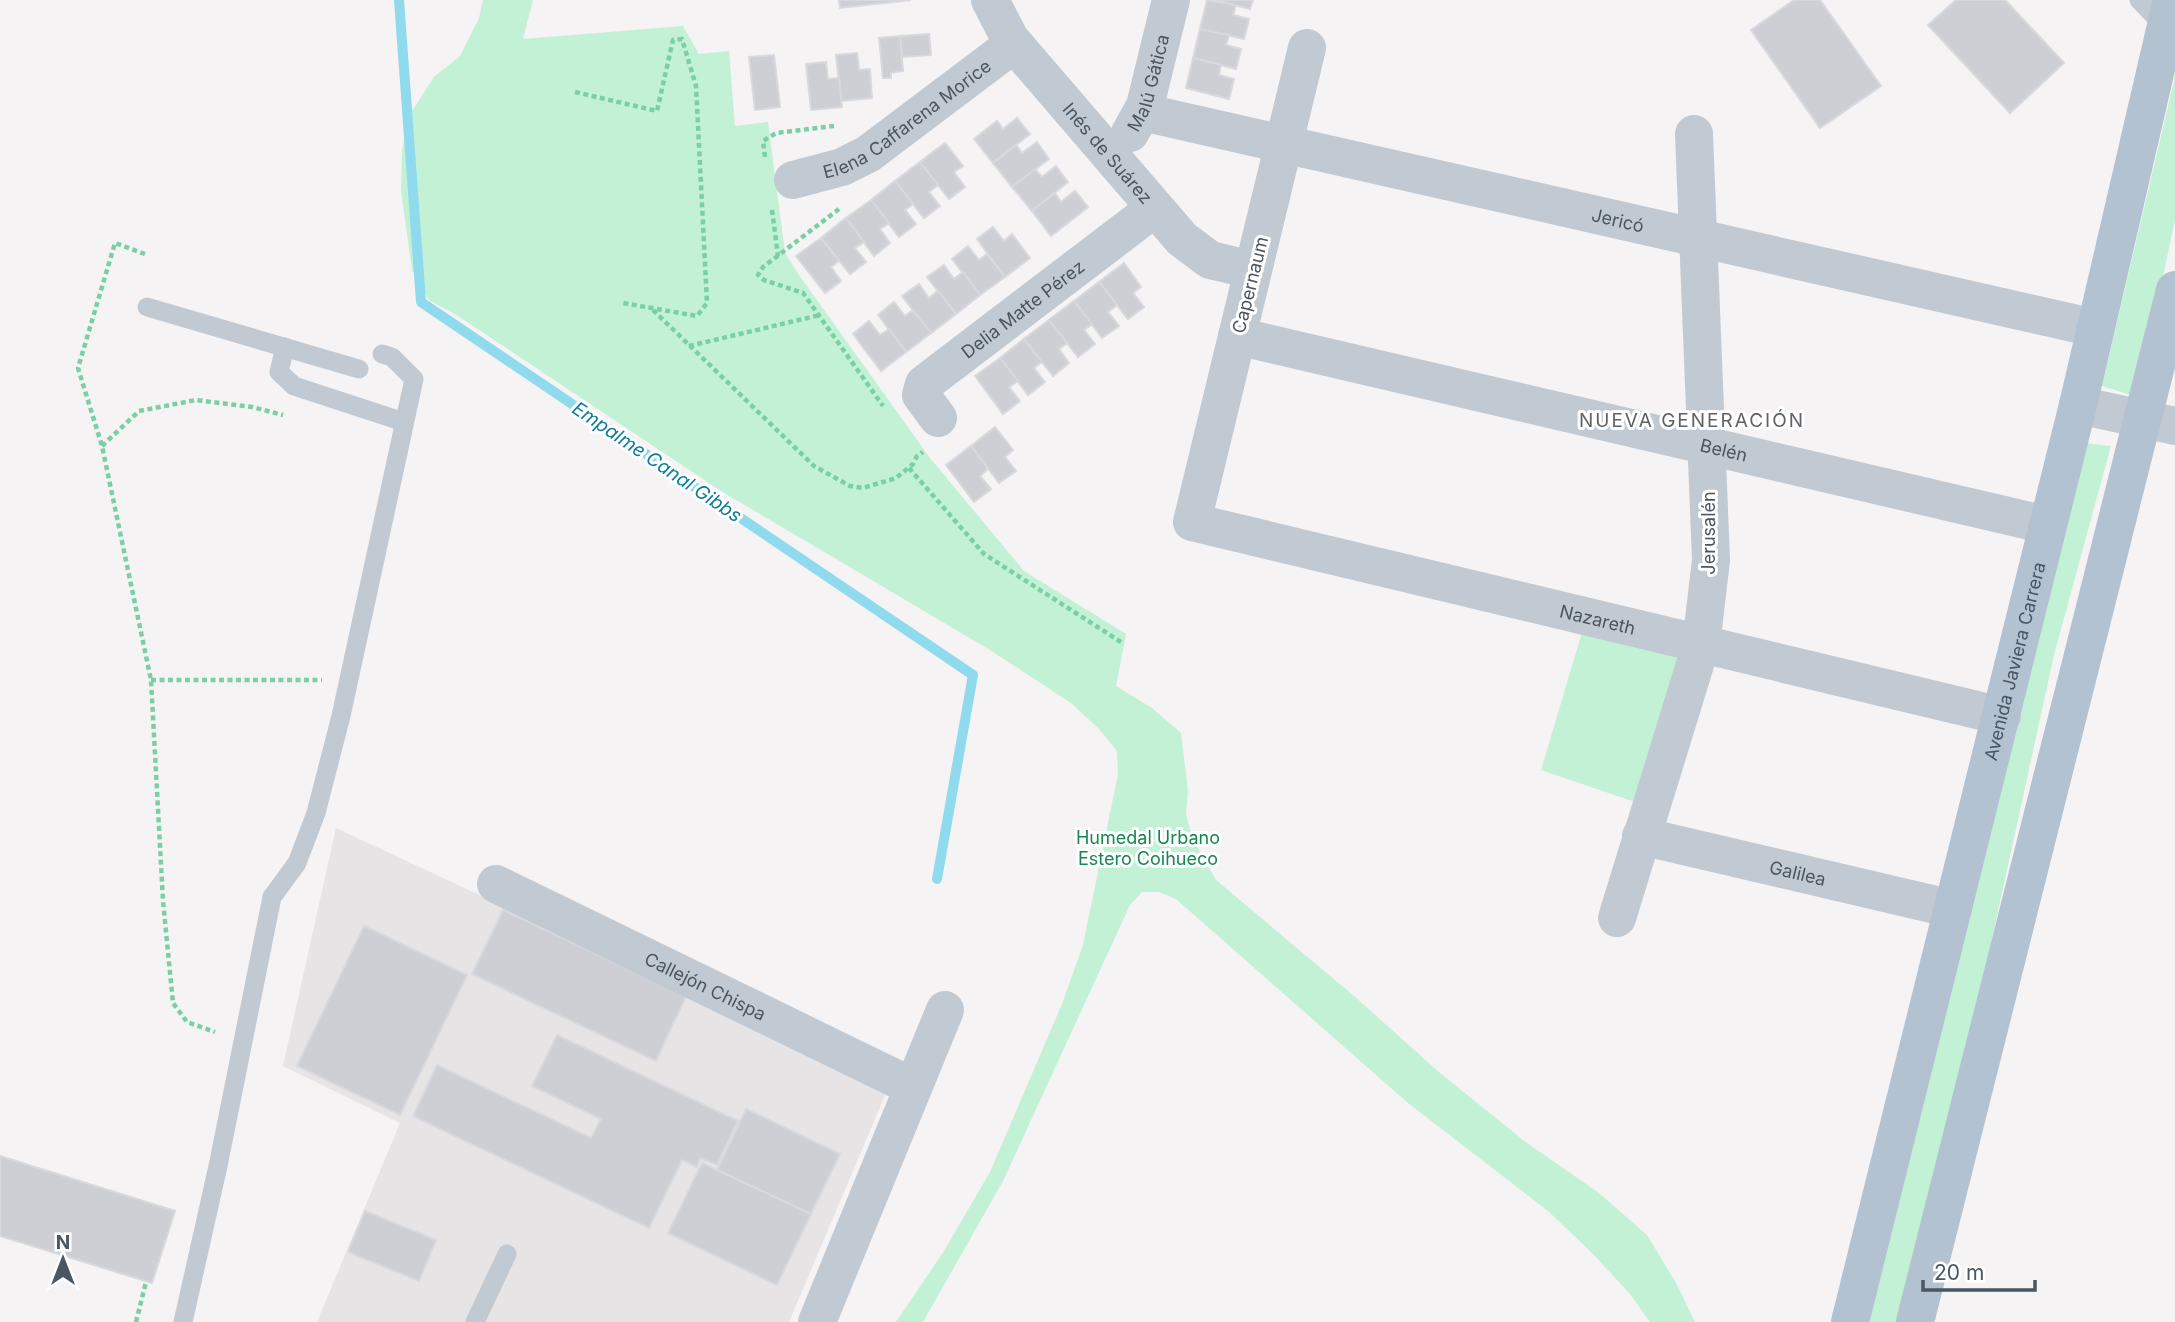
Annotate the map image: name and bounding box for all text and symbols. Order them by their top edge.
street label: Malú Gática [1123,32,1173,135]
street label: Elena Caffarena Morice [821,55,995,182]
street label: Inés de Suárez [1059,98,1157,208]
street label: Jericó [1590,204,1646,236]
street label: Capernaum [1228,234,1272,336]
street label: Delia Matte Pérez [957,255,1088,362]
water label: Empalme Canal Gibbs [568,397,746,527]
district label: NUEVA GENERACIÓN [1579,409,1805,432]
street label: Belén [1698,434,1750,465]
street label: Jerusalén [1698,491,1719,575]
street label: Avenida Javiera Carrera [1980,560,2049,763]
street label: Nazareth [1558,600,1638,638]
park label: Humedal Urbano Estero Coihueco [1076,827,1220,869]
street label: Galilea [1767,856,1828,889]
street label: Callejón Chispa [641,948,770,1024]
north arrow [28,1224,98,1294]
text: N [56,1231,70,1254]
scale bar [1923,1248,2035,1292]
text: 20 m [1934,1260,1984,1285]

